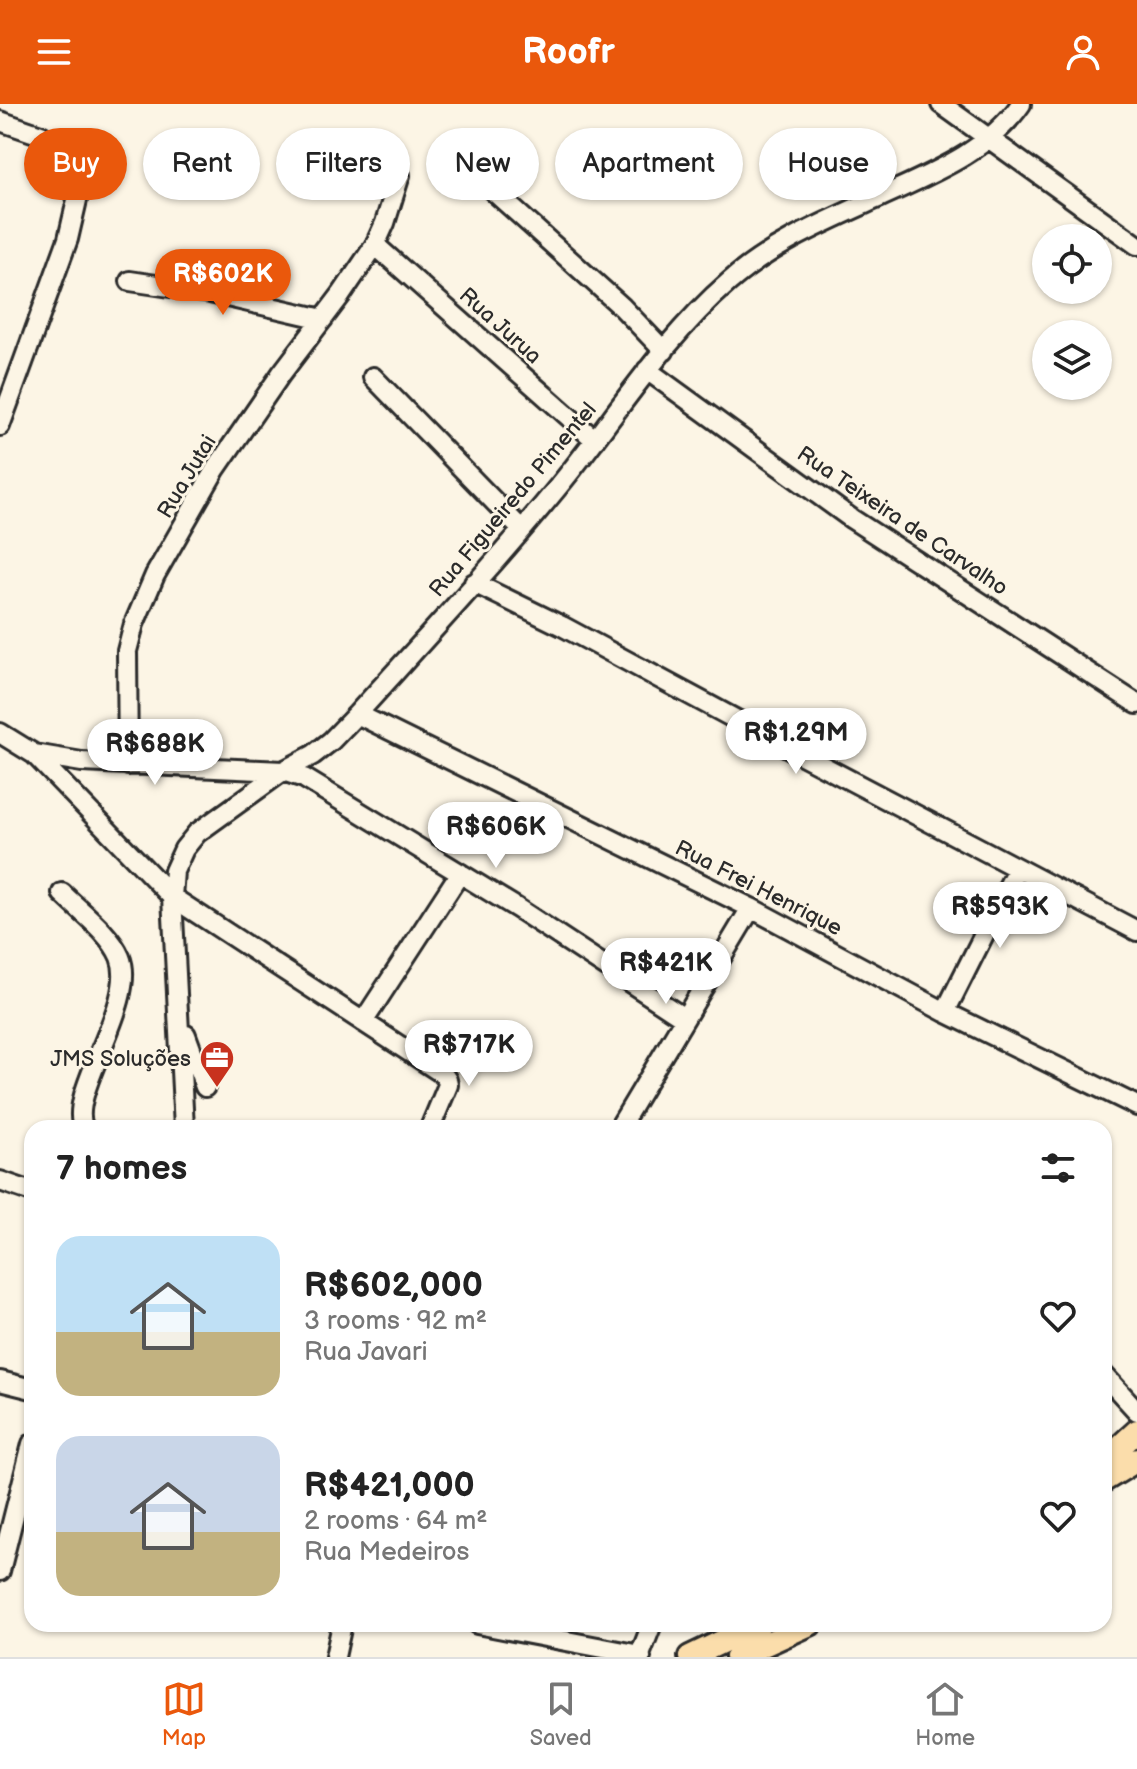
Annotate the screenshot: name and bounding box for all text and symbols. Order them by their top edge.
icon: menu [32,30,76,74]
icon: person [1061,30,1105,74]
text: Roofr [522,31,615,74]
chip: Buy [24,128,127,200]
chip: Rent [143,128,260,200]
chip: Filters [276,128,410,200]
chip: New [426,128,539,200]
chip: Apartment [555,128,743,200]
chip: House [759,128,897,200]
map controls [1032,224,1112,400]
button: locate [1032,224,1112,304]
pin: R$602K [158,249,288,317]
text: R$602K [173,259,273,290]
street label: Rua Jurua [453,282,547,370]
button: layers [1032,320,1112,400]
street label: Rua Figueiredo Pimentel [424,397,603,603]
street label: Rua Jutai [152,430,223,523]
street label: Rua Teixeira de Carvalho [792,441,1013,602]
pin: R$1.29M [722,708,870,776]
text: R$1.29M [744,718,848,749]
pin: R$688K [90,719,220,787]
text: R$688K [105,729,205,760]
pin: R$606K [431,802,561,870]
text: R$606K [446,812,546,843]
street label: Rua Frei Henrique [670,835,846,942]
pin: R$593K [935,882,1065,950]
text: R$593K [951,892,1049,923]
pin: R$421K [601,938,731,1006]
text: R$421K [619,948,713,979]
pin: R$717K [404,1020,534,1088]
text: R$717K [423,1030,515,1061]
office icon: JMS Soluções [198,1039,236,1089]
place label: JMS Soluções [50,1046,191,1073]
icon: filters [1036,1146,1080,1190]
text: 7 homes [56,1148,187,1189]
text: R$602,000 [304,1265,483,1306]
icon: home [120,1268,216,1364]
icon: heart [1036,1294,1080,1338]
text: 3 rooms · 92 m² [304,1306,487,1337]
text: Rua Javari [304,1337,427,1368]
text: R$421,000 [304,1465,475,1506]
icon: home [120,1468,216,1564]
icon: heart [1036,1494,1080,1538]
text: 2 rooms · 64 m² [304,1506,488,1537]
text: Rua Medeiros [304,1537,469,1568]
tab: Map [162,1677,206,1752]
tab: Saved [530,1677,592,1752]
tab: Home [915,1677,975,1752]

